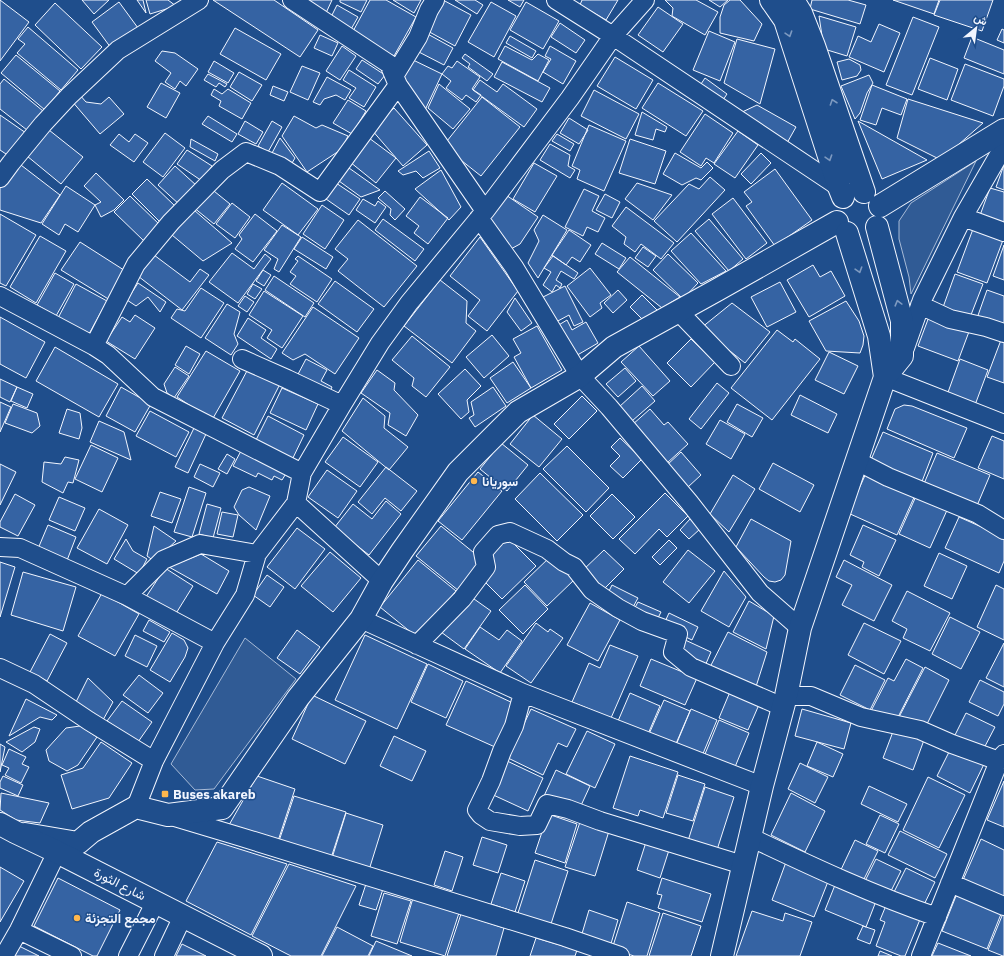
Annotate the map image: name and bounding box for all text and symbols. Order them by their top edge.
north arrow [956,8,996,48]
text: ش [972,10,990,29]
one-way arrow [784,30,793,37]
one-way arrow [829,99,838,106]
one-way arrow [825,154,833,161]
one-way arrow [854,266,862,273]
one-way arrow [894,300,902,306]
place label: سوريانا [482,473,518,490]
marker: سوريانا [469,476,479,486]
place label: Buses akareb [173,786,256,803]
marker: Buses akareb [160,789,170,799]
street label: شارع الثورة [91,864,149,905]
place label: مجمع التجزئة [85,910,155,928]
marker: مجمع التجزئة [72,913,82,923]

